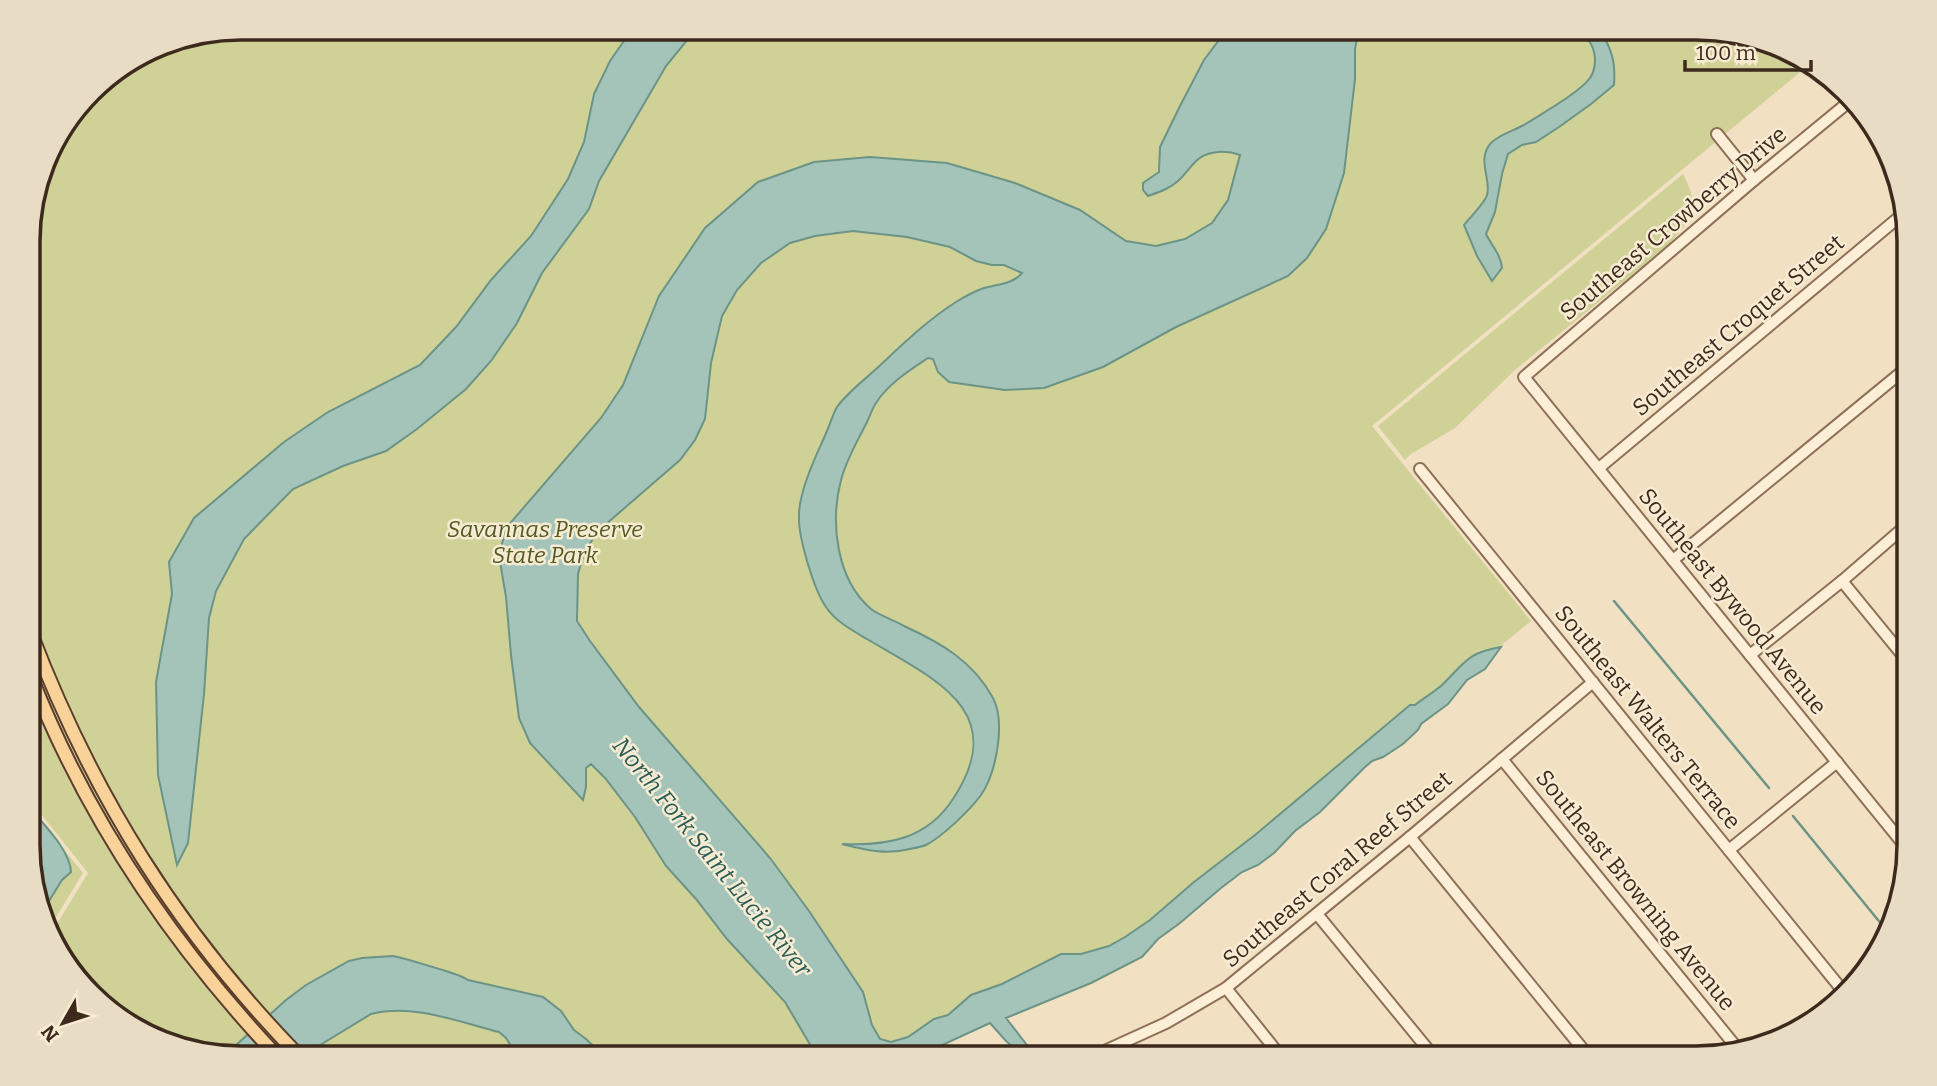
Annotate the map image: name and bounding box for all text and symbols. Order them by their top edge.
scale bar [1685,28,1811,72]
text: 100 m [1696,40,1756,66]
street label: Southeast Crowberry Drive [1554,120,1792,326]
street label: Southeast Croquet Street [1627,228,1849,422]
street label: Southeast Bywood Avenue [1633,482,1833,720]
park label: Savannas Preserve State Park [447,515,643,569]
street label: Southeast Walters Terrace [1549,599,1747,835]
water label: North Fork Saint Lucie River [607,732,818,983]
street label: Southeast Browning Avenue [1530,764,1742,1016]
street label: Southeast Coral Reef Street [1217,765,1457,973]
north arrow [28,988,98,1058]
text: N [36,1020,64,1046]

